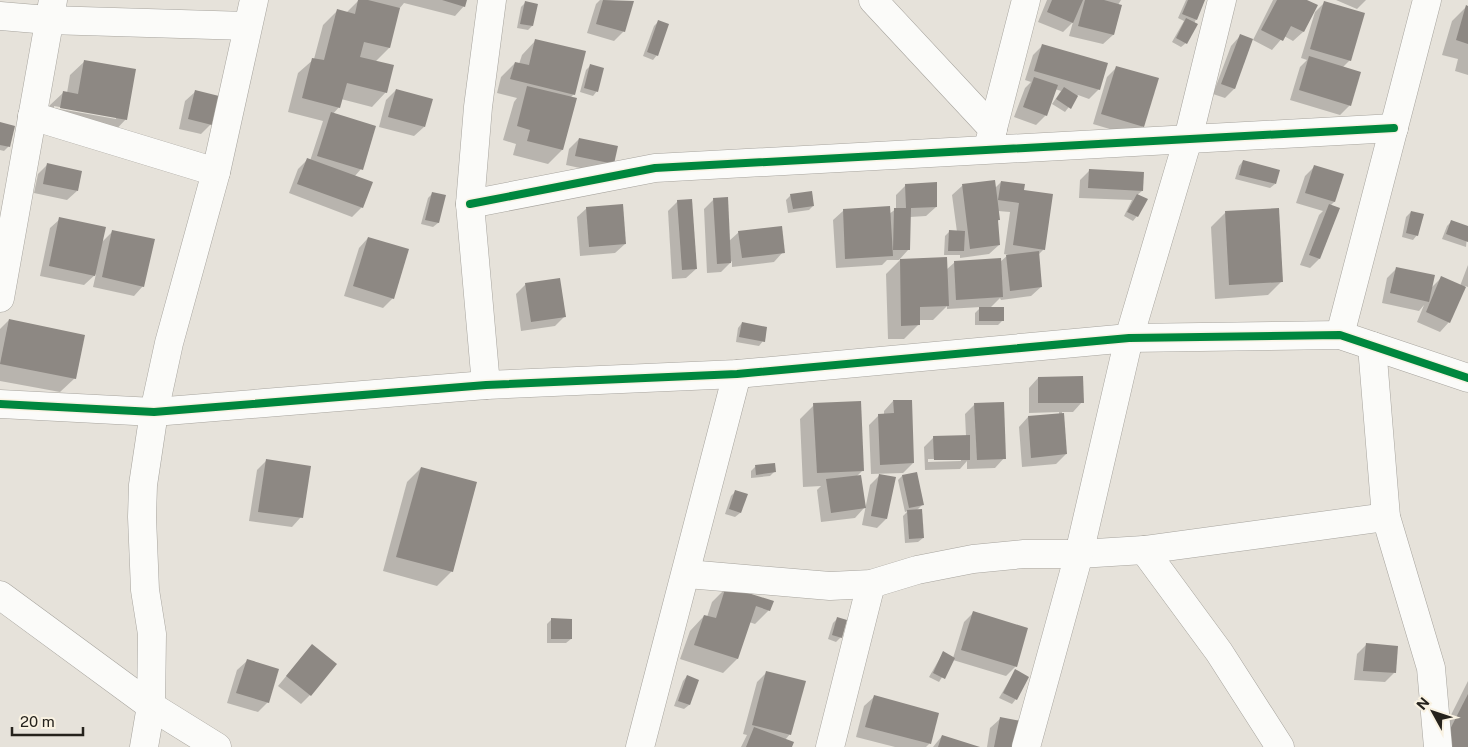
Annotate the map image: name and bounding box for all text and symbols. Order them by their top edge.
north arrow [1408,687,1458,737]
text: N [1413,694,1433,713]
scale bar [12,704,84,736]
text: 20 m [20,713,55,730]

